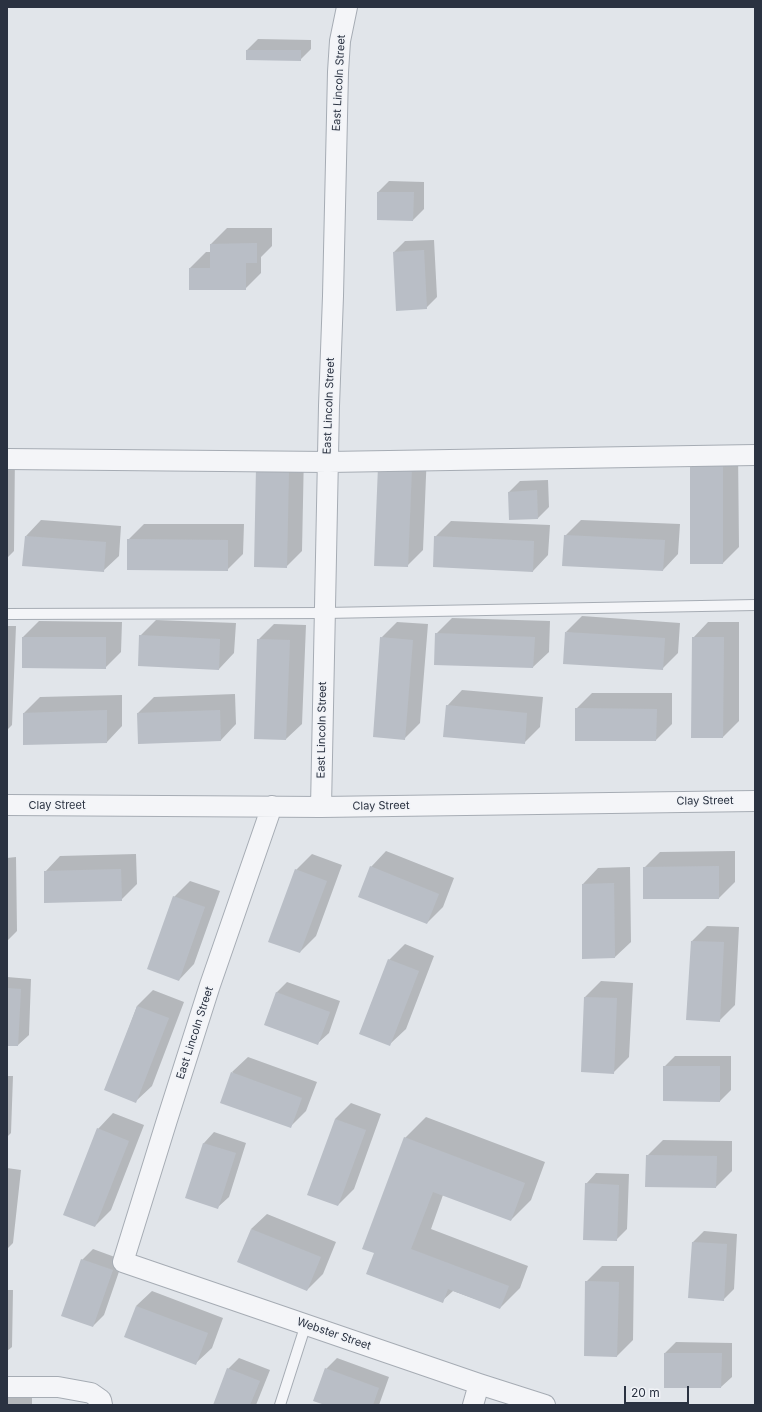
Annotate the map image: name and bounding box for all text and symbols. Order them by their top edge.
street label: East Lincoln Street [330,34,348,132]
street label: East Lincoln Street [321,357,337,455]
street label: East Lincoln Street [315,681,329,779]
street label: Clay Street [676,794,734,808]
street label: Clay Street [28,799,86,813]
street label: Clay Street [352,799,410,813]
street label: East Lincoln Street [174,985,216,1081]
street label: Webster Street [295,1315,373,1353]
scale bar [626,1378,691,1404]
text: 20 m [631,1385,660,1400]

